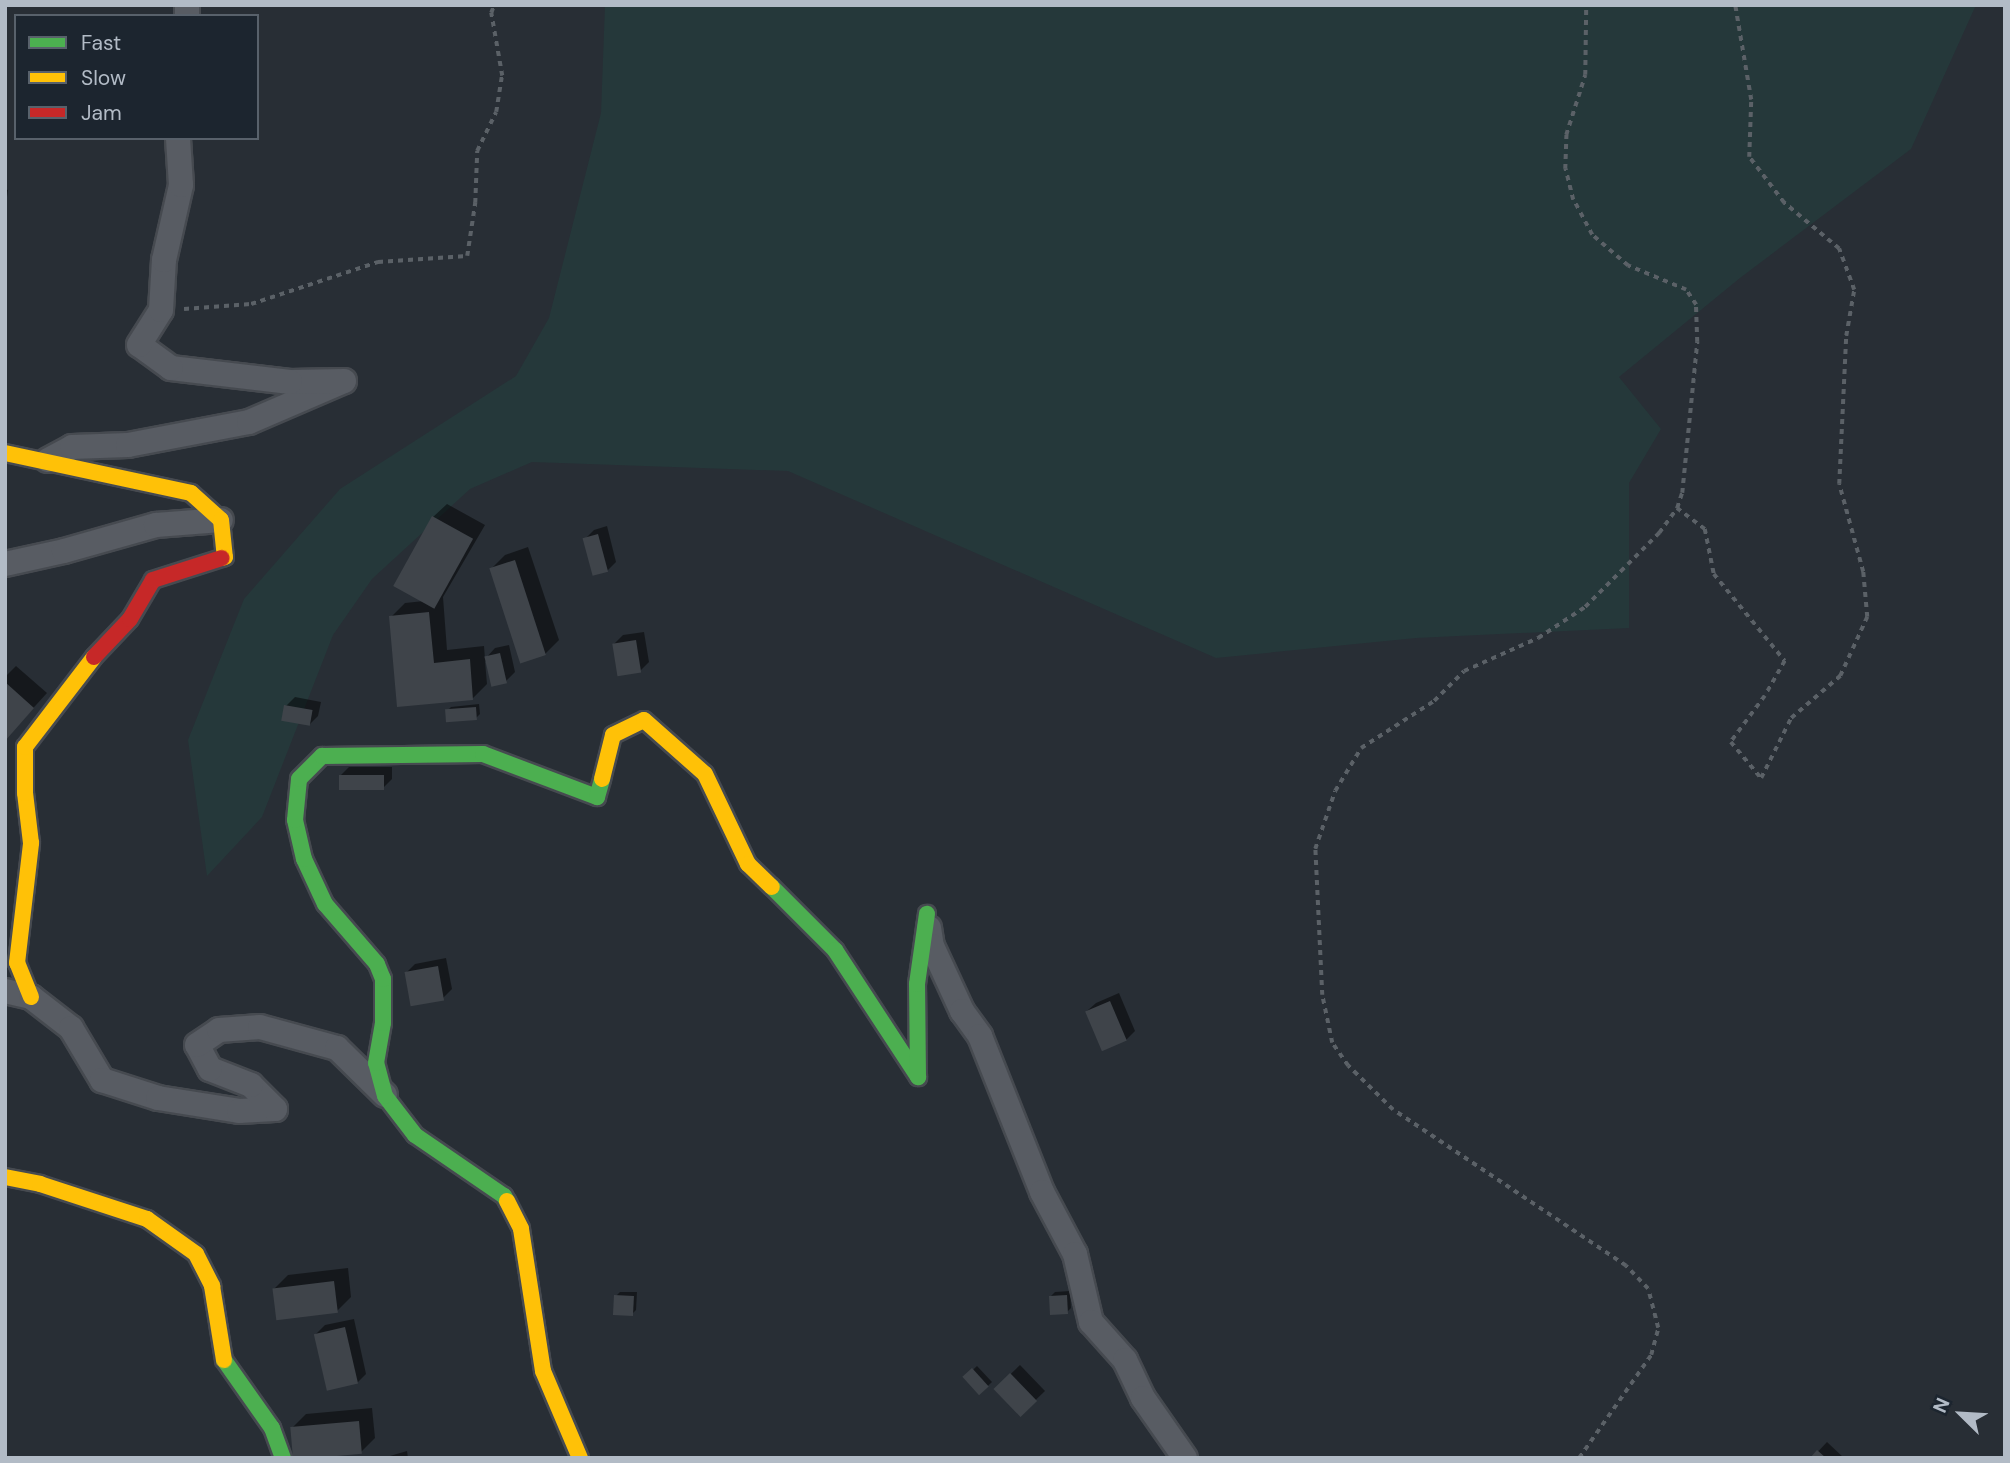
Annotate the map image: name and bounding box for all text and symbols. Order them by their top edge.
legend [14,14,259,140]
text: Fast [81,29,121,57]
text: Slow [81,64,126,92]
text: Jam [81,99,122,127]
north arrow [1926,1379,1996,1449]
text: N [1927,1394,1956,1417]

